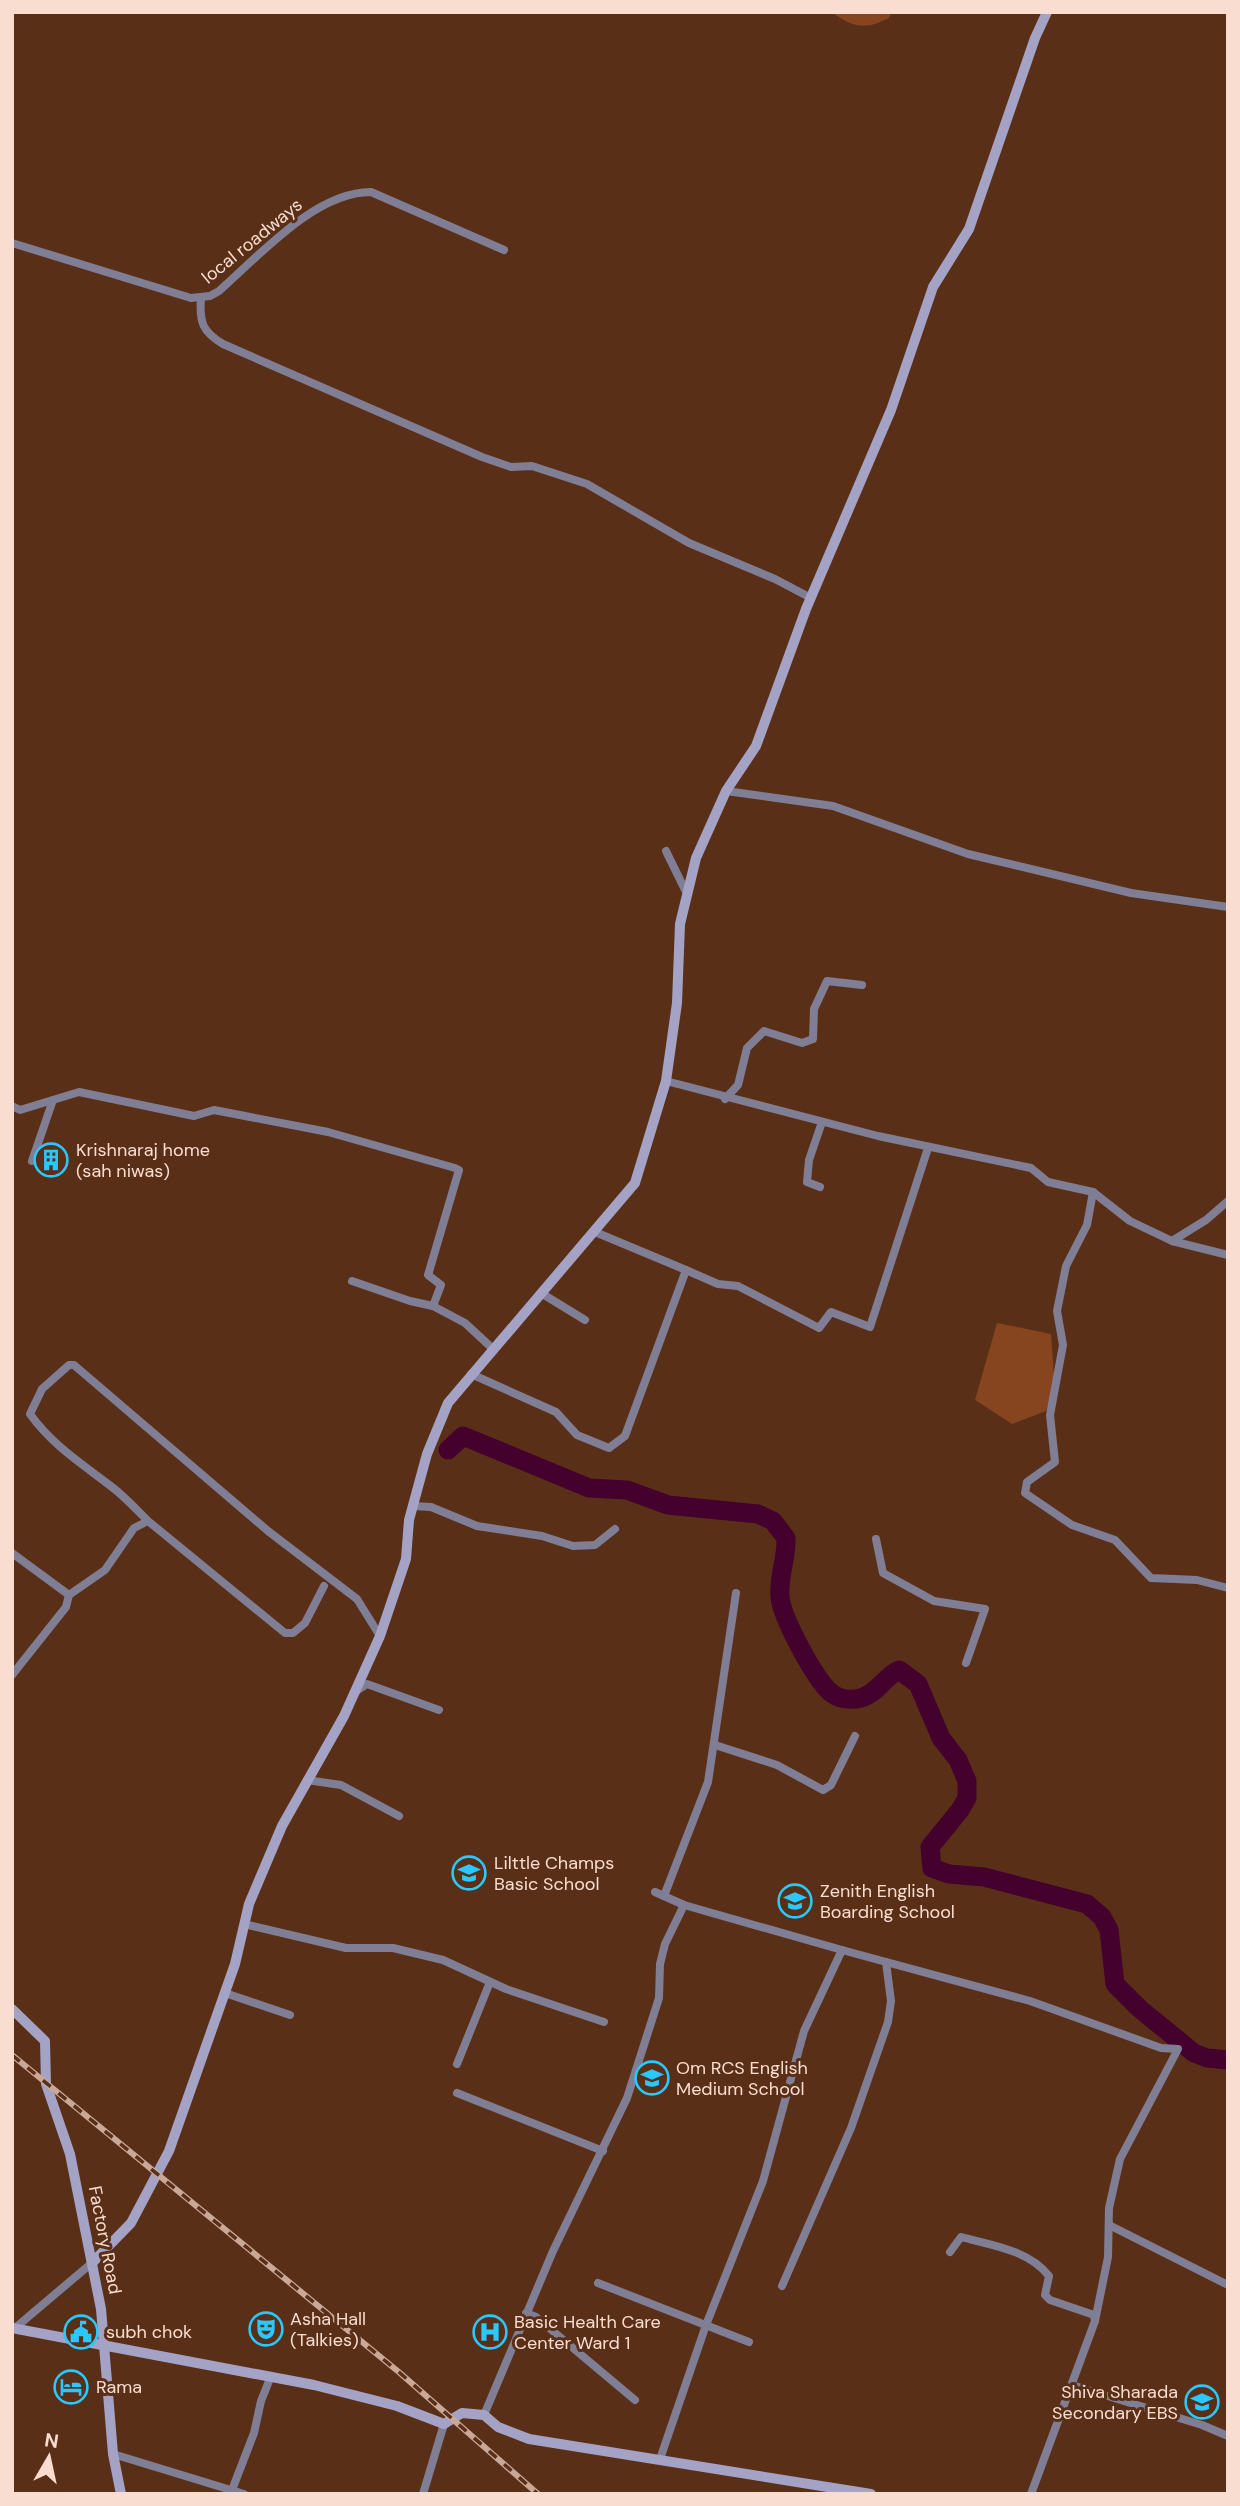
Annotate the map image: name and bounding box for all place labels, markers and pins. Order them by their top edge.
place label: Krishnaraj home (sah niwas) [76,1138,210,1183]
building icon: Krishnaraj home (sah niwas) [32,1141,70,1179]
place label: Lilttle Champs Basic School [494,1851,614,1896]
school or university icon: Lilttle Champs Basic School [450,1854,488,1892]
place label: Zenith English Boarding School [820,1879,955,1924]
school or university icon: Zenith English Boarding School [776,1882,814,1920]
place label: Om RCS English Medium School [676,2056,808,2101]
school or university icon: Om RCS English Medium School [633,2059,671,2097]
place label: Asha Hall (Talkies) [290,2307,366,2352]
theatre icon: Asha Hall (Talkies) [247,2310,285,2348]
place label: Basic Health Care Center Ward 1 [514,2310,661,2355]
public building icon: subh chok [62,2313,100,2351]
hospital icon: Basic Health Care Center Ward 1 [471,2313,509,2351]
place label: subh chok [106,2320,192,2344]
hotel icon: Rama [52,2368,90,2406]
place label: Rama [96,2375,142,2399]
place label: Shiva Sharada Secondary EBS [1052,2380,1178,2425]
school or university icon: Shiva Sharada Secondary EBS [1183,2383,1221,2421]

